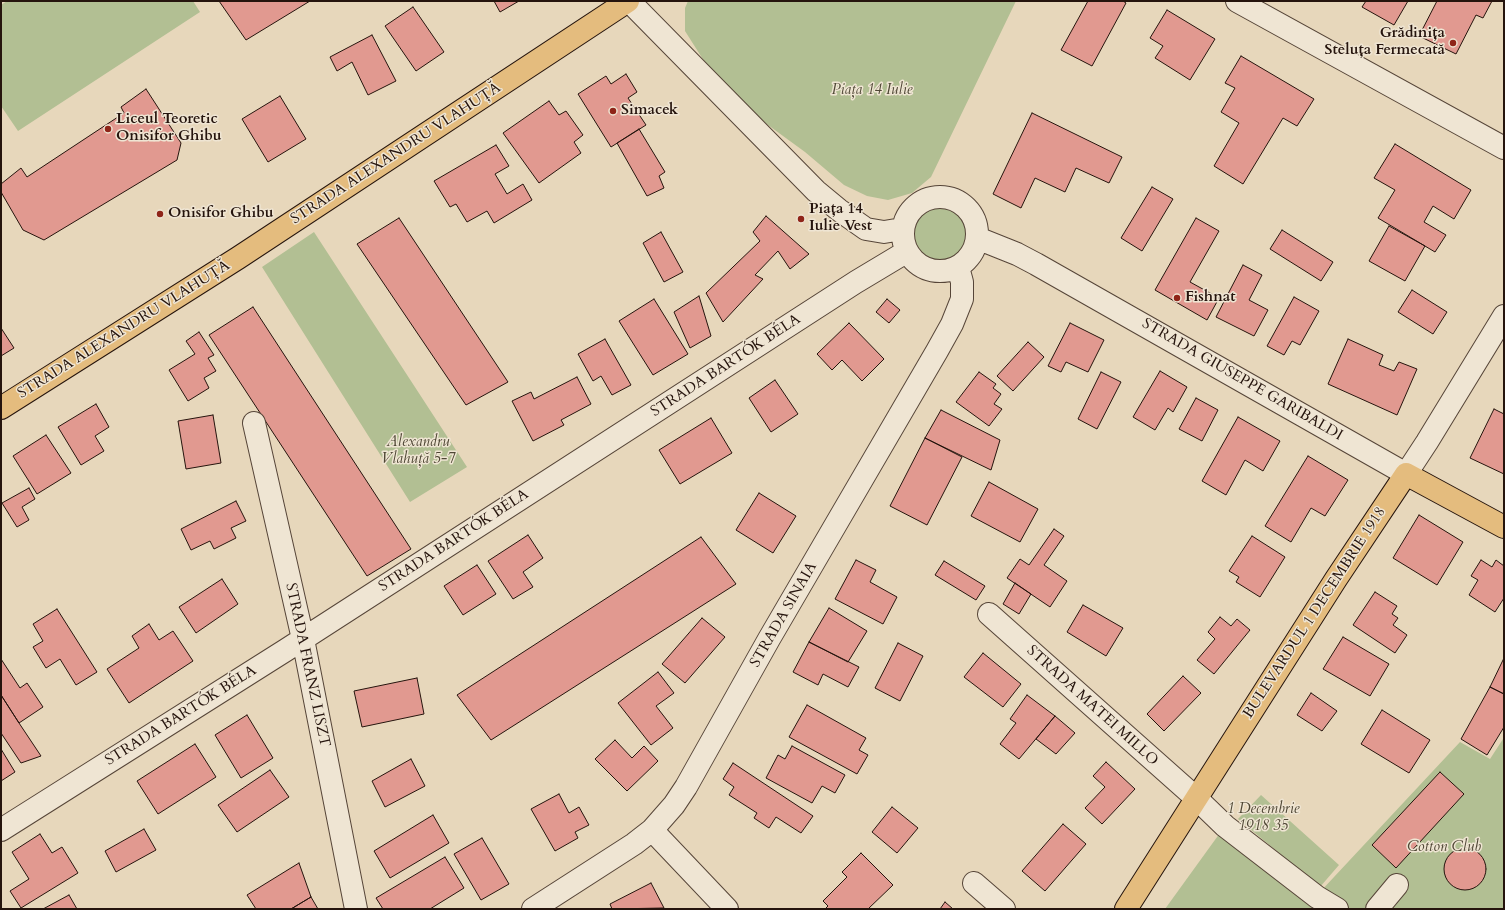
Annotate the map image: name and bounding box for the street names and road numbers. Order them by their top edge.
street label: STRADA ALEXANDRU VLAHUȚĂ [288,79,504,229]
street label: STRADA ALEXANDRU VLAHUȚĂ [15,257,233,403]
street label: STRADA BARTÓK BÉLA [648,311,804,421]
street label: STRADA GIUSEPPE GARIBALDI [1138,315,1346,445]
street label: STRADA BARTÓK BÉLA [376,486,532,596]
street label: BULEVARDUL 1 DECEMBRIE 1918 [1240,504,1390,722]
street label: STRADA SINAIA [747,559,821,671]
street label: STRADA FRANZ LISZT [281,581,333,749]
street label: STRADA MATEI MILLO [1022,642,1162,770]
street label: STRADA BARTÓK BÉLA [102,662,260,770]

